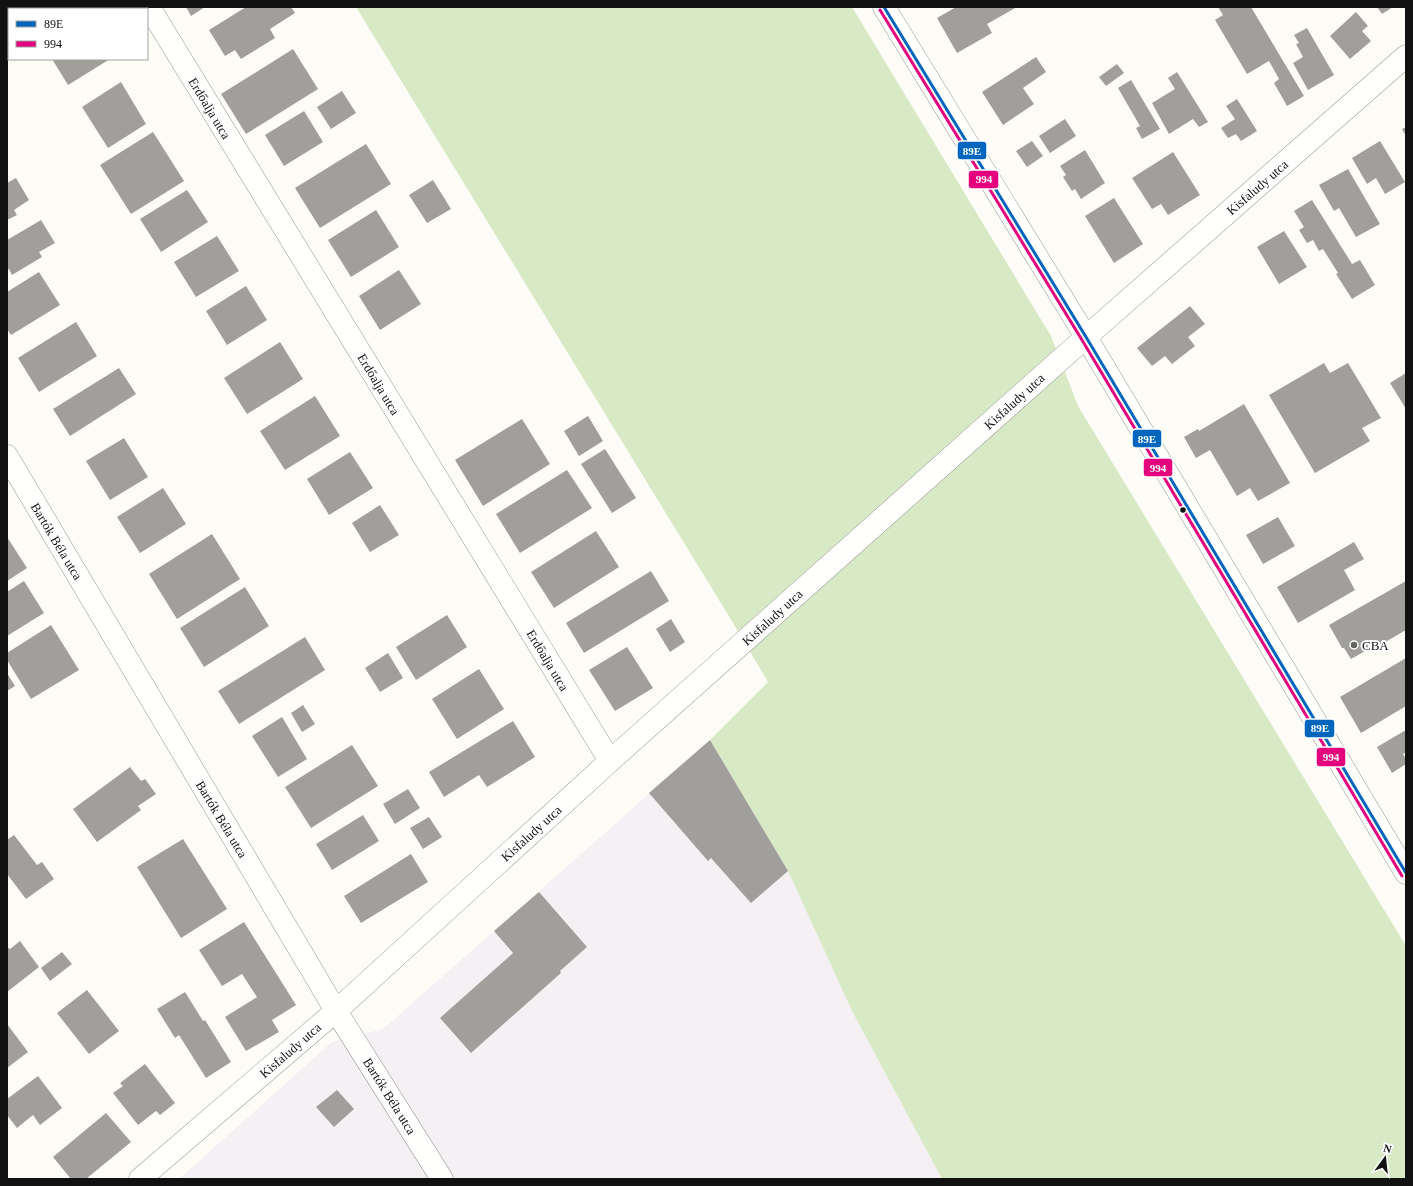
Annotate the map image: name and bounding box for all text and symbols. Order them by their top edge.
legend [8,8,148,60]
text: 89E [44,17,63,31]
text: 994 [44,37,62,51]
street label: Erdőalja utca [185,75,234,142]
line badge: 89E [957,141,987,160]
text: 89E [963,145,981,157]
street label: Kisfaludy utca [1224,157,1291,218]
line badge: 994 [968,170,999,189]
text: 994 [976,173,993,185]
street label: Erdőalja utca [354,351,403,418]
street label: Kisfaludy utca [981,370,1048,432]
line badge: 89E [1132,429,1162,448]
text: 89E [1138,433,1156,445]
line badge: 994 [1143,458,1173,477]
text: 994 [1150,462,1167,474]
street label: Bartók Béla utca [28,500,86,583]
unlabelled marker [1178,505,1188,515]
street label: Kisfaludy utca [739,586,806,648]
street label: Erdőalja utca [523,627,572,694]
place label: CBA [1362,638,1389,653]
marker: CBA [1349,640,1359,650]
line badge: 89E [1304,719,1335,738]
text: 89E [1311,722,1329,734]
line badge: 994 [1316,747,1346,767]
text: 994 [1323,751,1340,763]
street label: Bartók Béla utca [193,778,251,861]
street label: Kisfaludy utca [498,802,565,864]
street label: Kisfaludy utca [257,1020,324,1081]
street label: Bartók Béla utca [360,1055,419,1137]
north arrow [1365,1138,1405,1178]
text: N [1382,1142,1393,1155]

